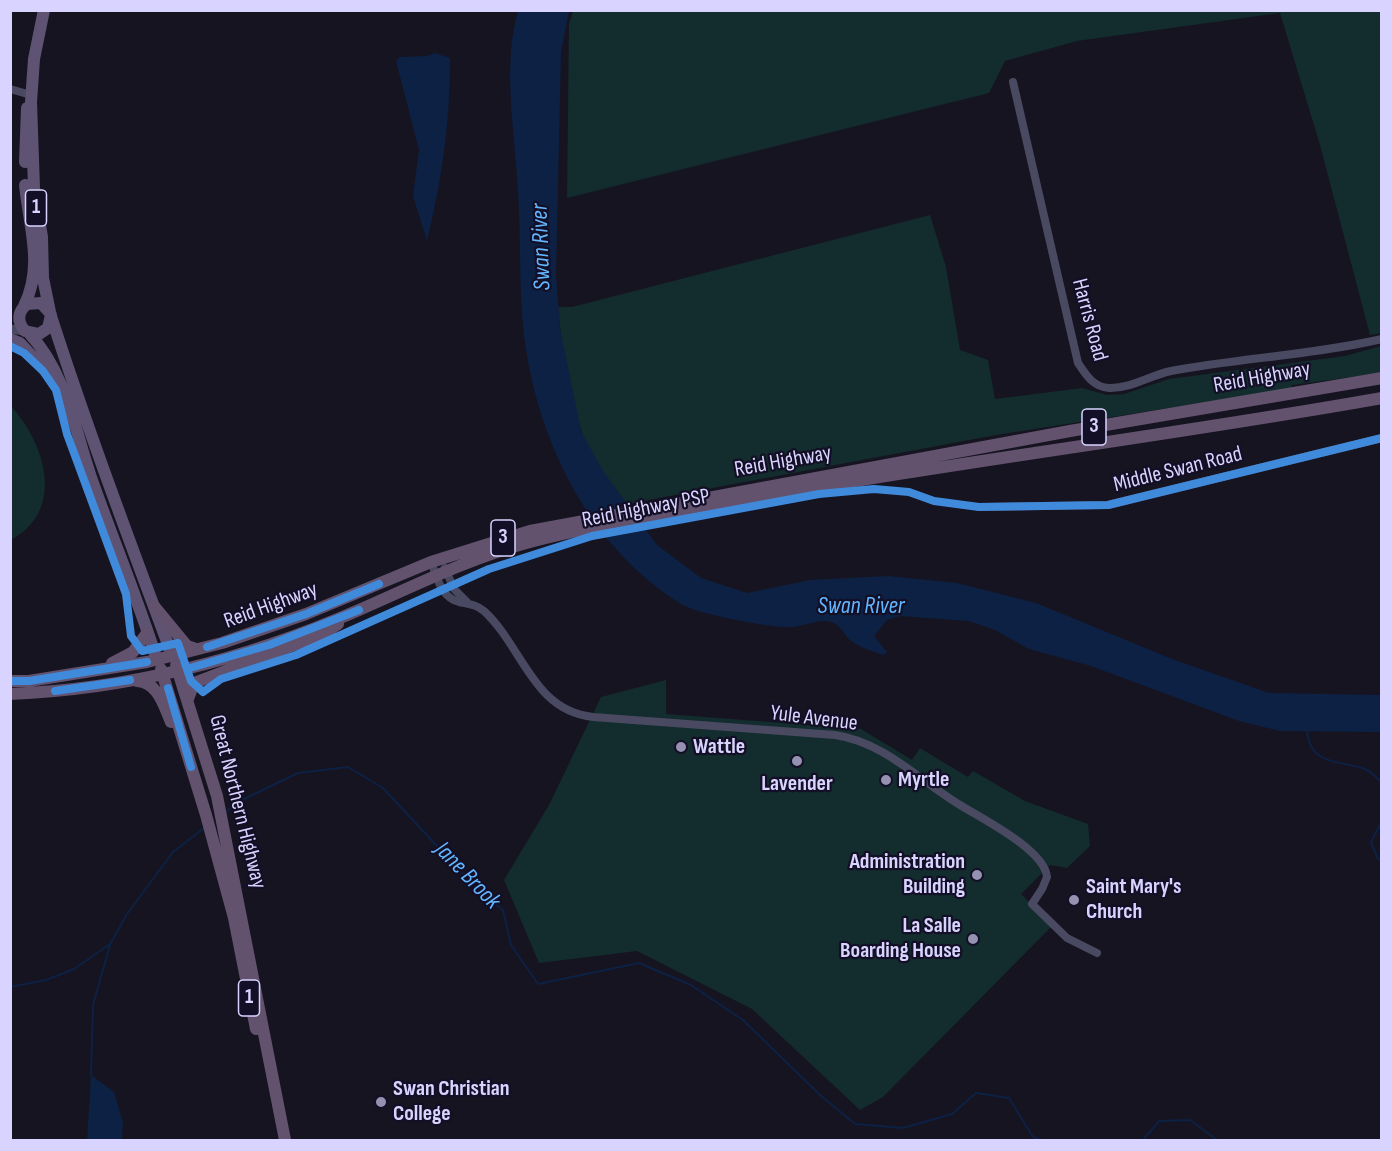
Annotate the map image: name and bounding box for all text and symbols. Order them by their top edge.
road number: 1 [26,190,46,226]
water label: Swan River [526,203,558,291]
street label: Harris Road [1065,276,1113,364]
street label: Reid Highway [1212,357,1312,399]
road number: 3 [1082,409,1106,445]
street label: Reid Highway [733,441,833,483]
street label: Middle Swan Road [1111,441,1245,499]
street label: Reid Highway PSP [580,484,712,534]
road number: 3 [491,520,515,556]
street label: Reid Highway [221,577,321,635]
water label: Swan River [818,593,904,621]
street label: Yule Avenue [769,701,859,737]
street label: Great Northern Highway [203,712,271,892]
place label: Wattle [693,734,745,760]
marker: Wattle [674,740,688,754]
marker: Lavender [790,754,804,768]
place label: Myrtle [898,767,949,793]
place label: Lavender [761,771,833,797]
marker: Myrtle [879,773,893,787]
water label: Jane Brook [428,836,506,916]
place label: Administration Building [850,849,965,900]
marker: Administration Building [970,868,984,882]
place label: Saint Mary's Church [1086,874,1181,926]
marker: Saint Mary's Church [1067,893,1081,907]
place label: La Salle Boarding House [840,913,961,964]
marker: La Salle Boarding House [966,932,980,946]
road number: 1 [238,980,260,1016]
place label: Swan Christian College [393,1076,509,1128]
marker: Swan Christian College [374,1095,388,1109]

